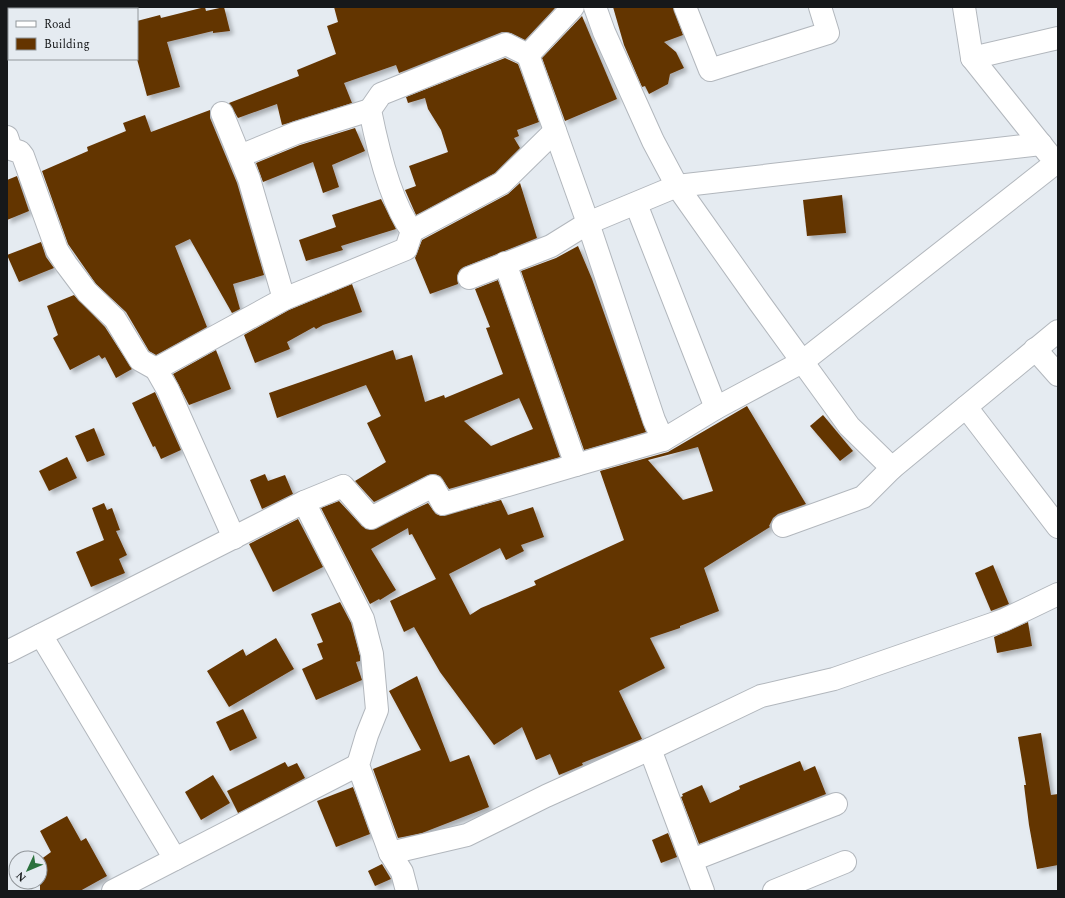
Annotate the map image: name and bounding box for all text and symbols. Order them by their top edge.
legend [8,8,138,60]
text: Road [44,15,71,34]
text: Building [44,35,90,54]
north arrow [8,850,48,890]
text: N [12,867,30,886]

